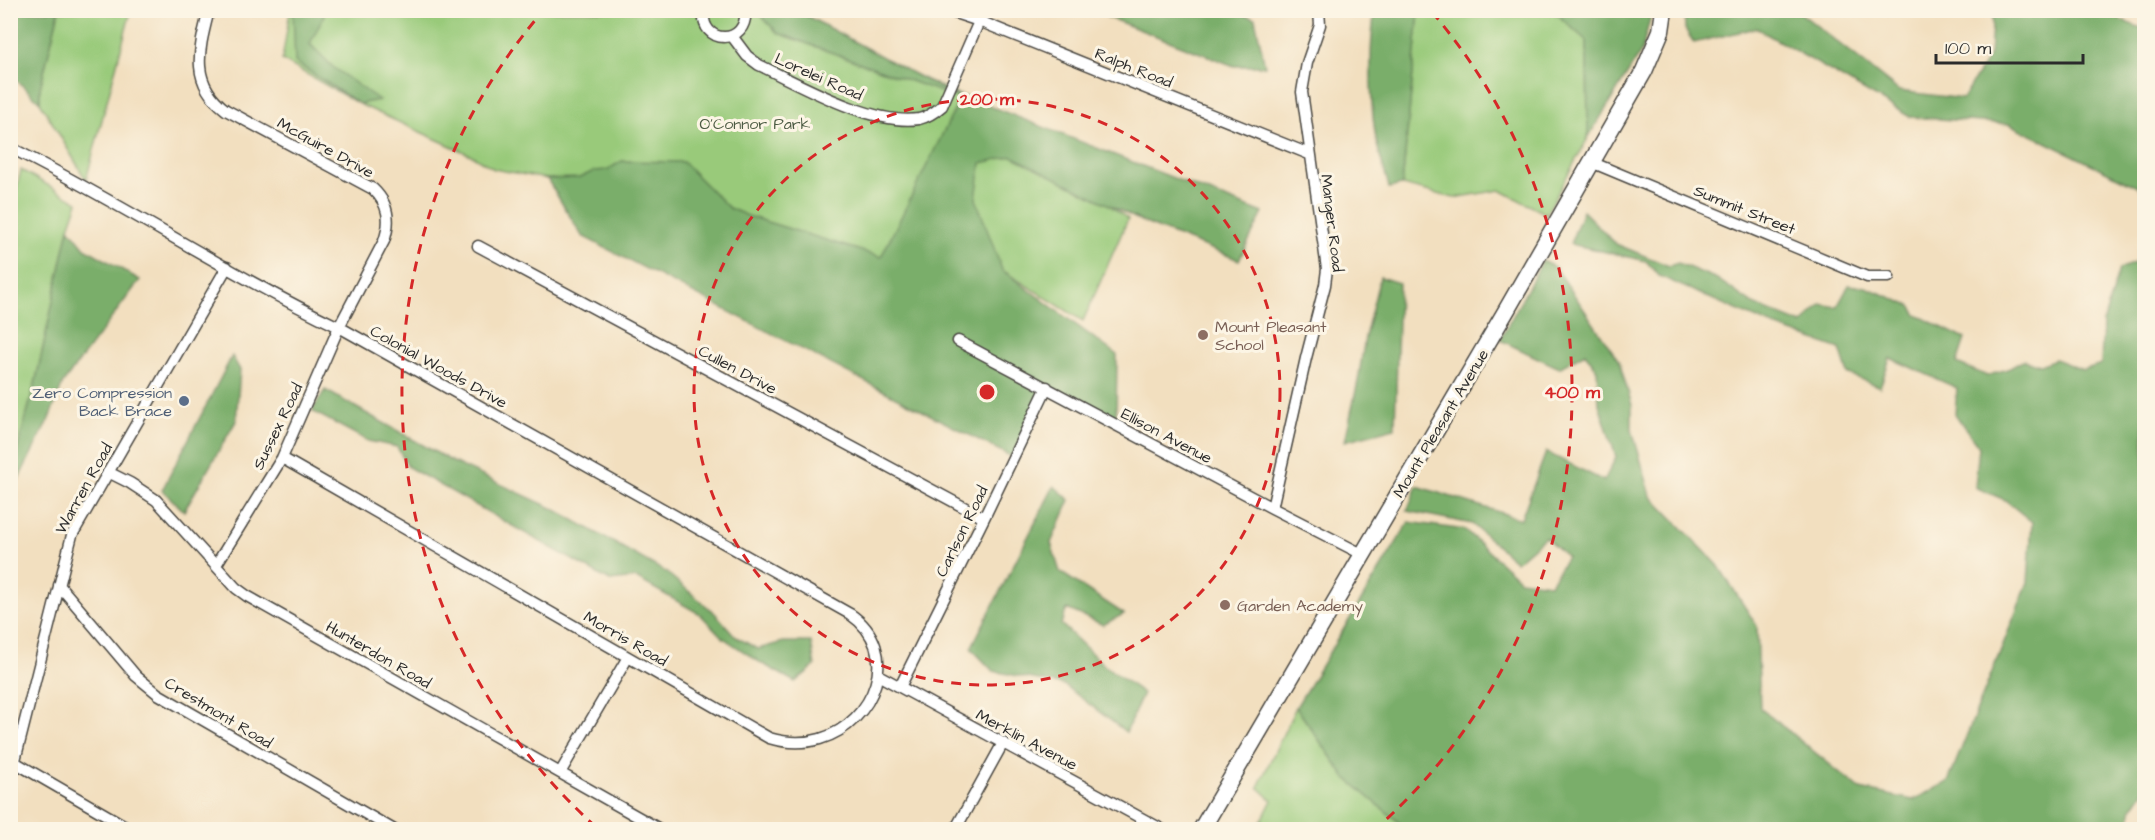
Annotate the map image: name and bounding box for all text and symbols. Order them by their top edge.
scale bar [1936,27,2083,65]
text: 100 m [1945,36,1991,61]
street label: Ralph Road [1091,42,1176,93]
street label: Lorelei Road [771,48,866,106]
text: 200 m [959,87,1015,112]
street label: McGuire Drive [273,112,378,184]
park label: O'Connor Park [700,113,811,135]
street label: Manger Road [1314,173,1349,273]
street label: Summit Street [1690,180,1799,241]
place label: Mount Pleasant School [1215,316,1327,356]
street label: Colonial Woods Drive [366,320,511,414]
marker: Mount Pleasant School [1196,328,1210,342]
street label: Cullen Drive [694,340,781,400]
street label: Mount Pleasant Avenue [1388,345,1494,502]
street label: Sussex Road [247,379,308,473]
text: 400 m [1544,380,1601,405]
place label: Zero Compression Back Brace [32,382,172,422]
centre of rings [977,382,997,402]
marker: Zero Compression Back Brace [177,394,191,408]
street label: Ellison Avenue [1117,403,1216,469]
street label: Warren Road [50,439,118,538]
street label: Carlson Road [930,482,993,581]
place label: Garden Academy [1237,595,1363,618]
marker: Garden Academy [1218,598,1232,612]
street label: Morris Road [580,606,671,672]
street label: Hunterdon Road [322,616,435,694]
street label: Crestmont Road [160,672,277,754]
street label: Merklin Avenue [972,704,1081,776]

